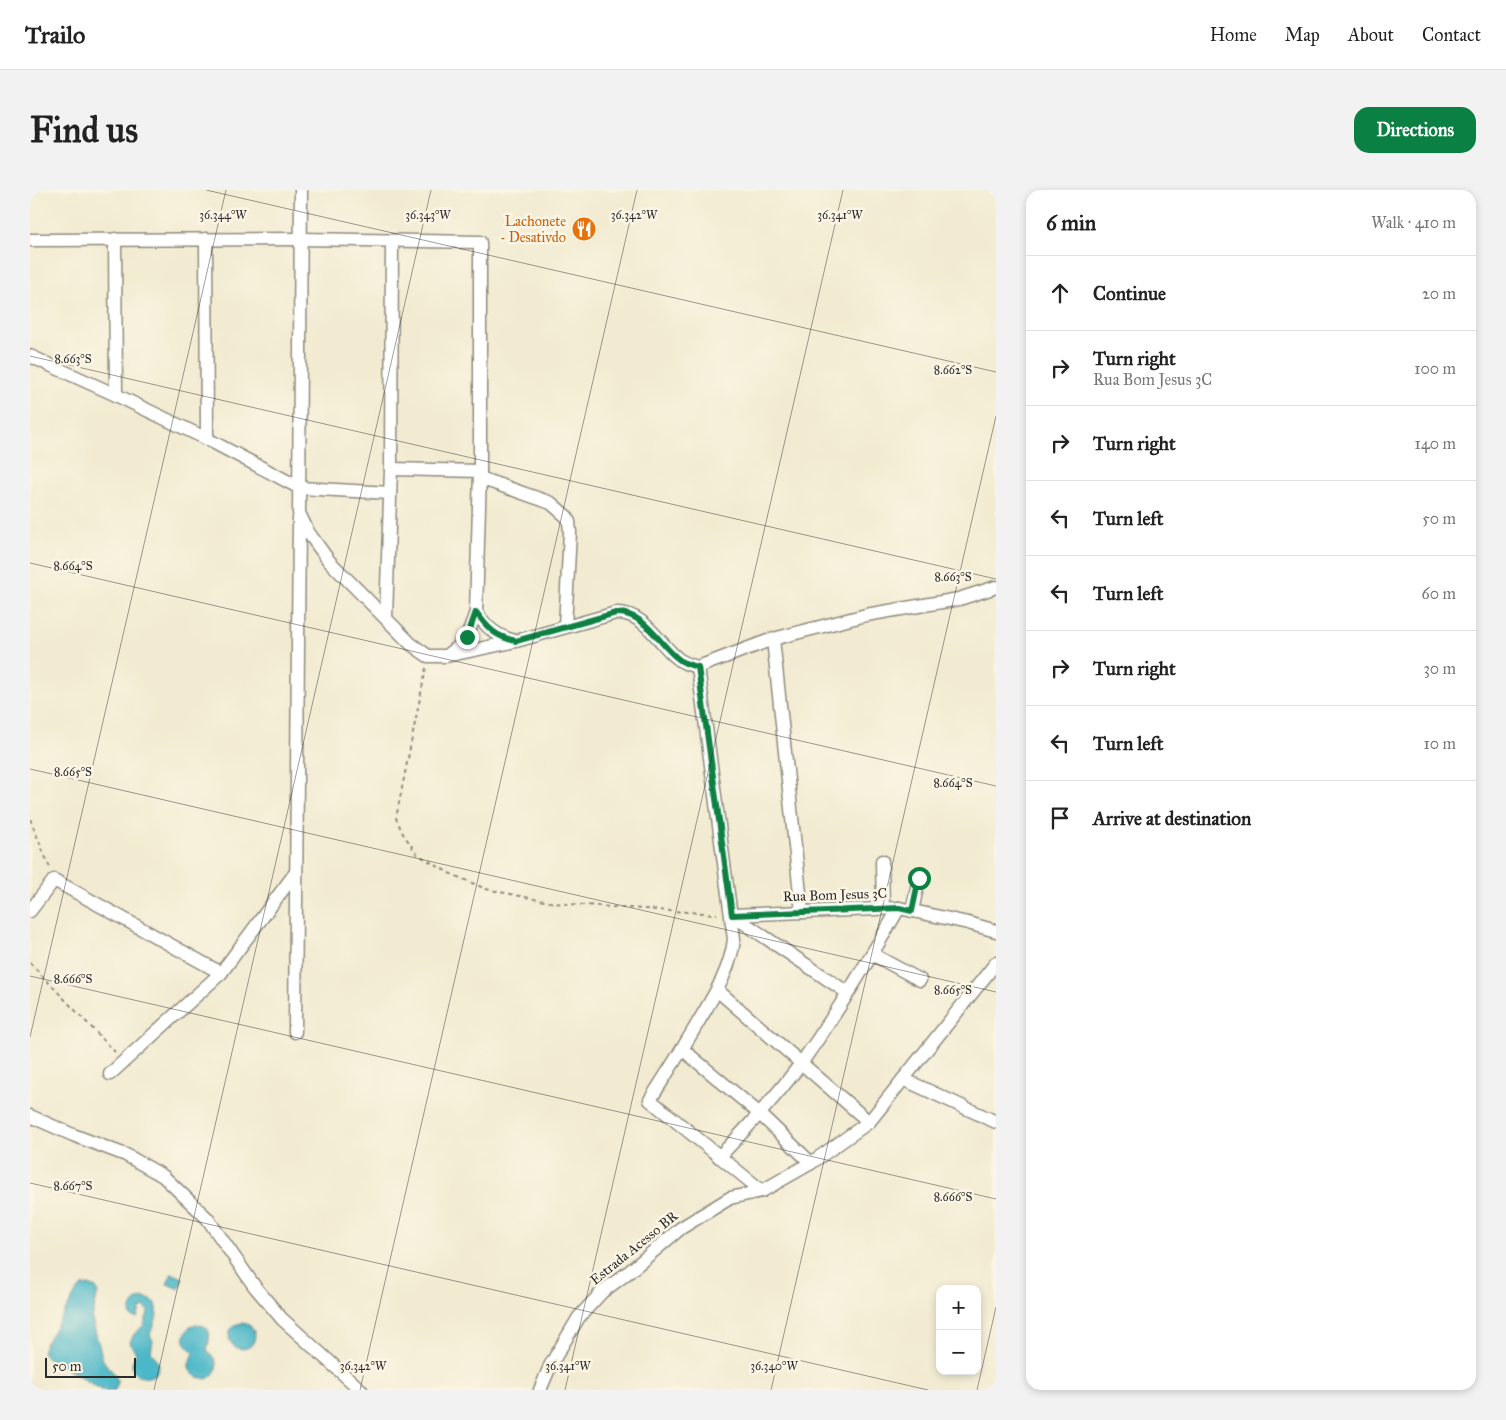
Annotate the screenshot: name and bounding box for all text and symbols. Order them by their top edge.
text: Trailo [25,20,85,50]
text: Home [1210,24,1257,46]
text: Map [1285,24,1320,46]
text: About [1348,24,1394,46]
text: Contact [1422,24,1481,46]
button: Directions [1354,107,1476,153]
text: Find us [30,109,138,152]
text: 36.344°W [199,208,247,222]
text: 36.343°W [405,208,451,222]
text: 36.342°W [611,208,658,222]
text: 36.341°W [817,208,863,222]
text: 6 min [1046,210,1096,236]
place label: Lachonete - Desativdo [500,213,566,246]
text: Walk · 410 m [1371,213,1456,232]
restaurant icon: Lachonete - Desativdo [571,216,597,242]
icon: ahead [1046,279,1074,307]
text: Continue [1093,282,1166,305]
text: 20 m [1422,284,1456,303]
text: Turn right [1093,347,1176,370]
text: 8.663°S [54,352,92,366]
icon: right [1046,354,1074,382]
text: 100 m [1414,359,1456,378]
text: 8.662°S [934,363,972,377]
text: Rua Bom Jesus 3C [1093,370,1212,389]
icon: right [1046,429,1074,457]
text: Turn right [1093,432,1176,455]
text: 140 m [1415,434,1456,453]
icon: left [1046,504,1074,532]
text: Turn left [1093,507,1163,530]
text: 50 m [1422,509,1456,528]
text: 8.664°S [53,559,93,573]
text: 8.663°S [934,570,972,584]
icon: left [1046,579,1074,607]
text: Turn left [1093,582,1163,605]
text: 60 m [1422,584,1456,603]
route end [456,626,479,649]
icon: right [1046,654,1074,682]
text: Turn right [1093,657,1176,680]
text: 30 m [1423,659,1456,678]
icon: left [1046,729,1074,757]
text: Turn left [1093,732,1163,755]
text: 10 m [1424,734,1456,753]
text: 8.665°S [54,765,92,779]
text: 8.664°S [933,776,973,790]
icon: arrive [1046,804,1074,832]
text: Arrive at destination [1093,807,1251,830]
route start [908,867,931,890]
street label: Rua Bom Jesus 3C [783,885,887,906]
text: 8.666°S [54,972,92,986]
text: 8.665°S [934,983,972,997]
text: 8.667°S [54,1179,93,1193]
text: 8.666°S [934,1190,972,1204]
street label: Estrada Acesso BR [587,1207,682,1289]
map controls [936,1285,981,1375]
button: + [936,1285,981,1330]
button: − [936,1330,981,1375]
scale bar [45,1355,136,1378]
text: 50 m [52,1358,81,1375]
text: 36.342°W [340,1359,387,1373]
text: 36.341°W [545,1359,591,1373]
text: 36.340°W [750,1359,798,1373]

